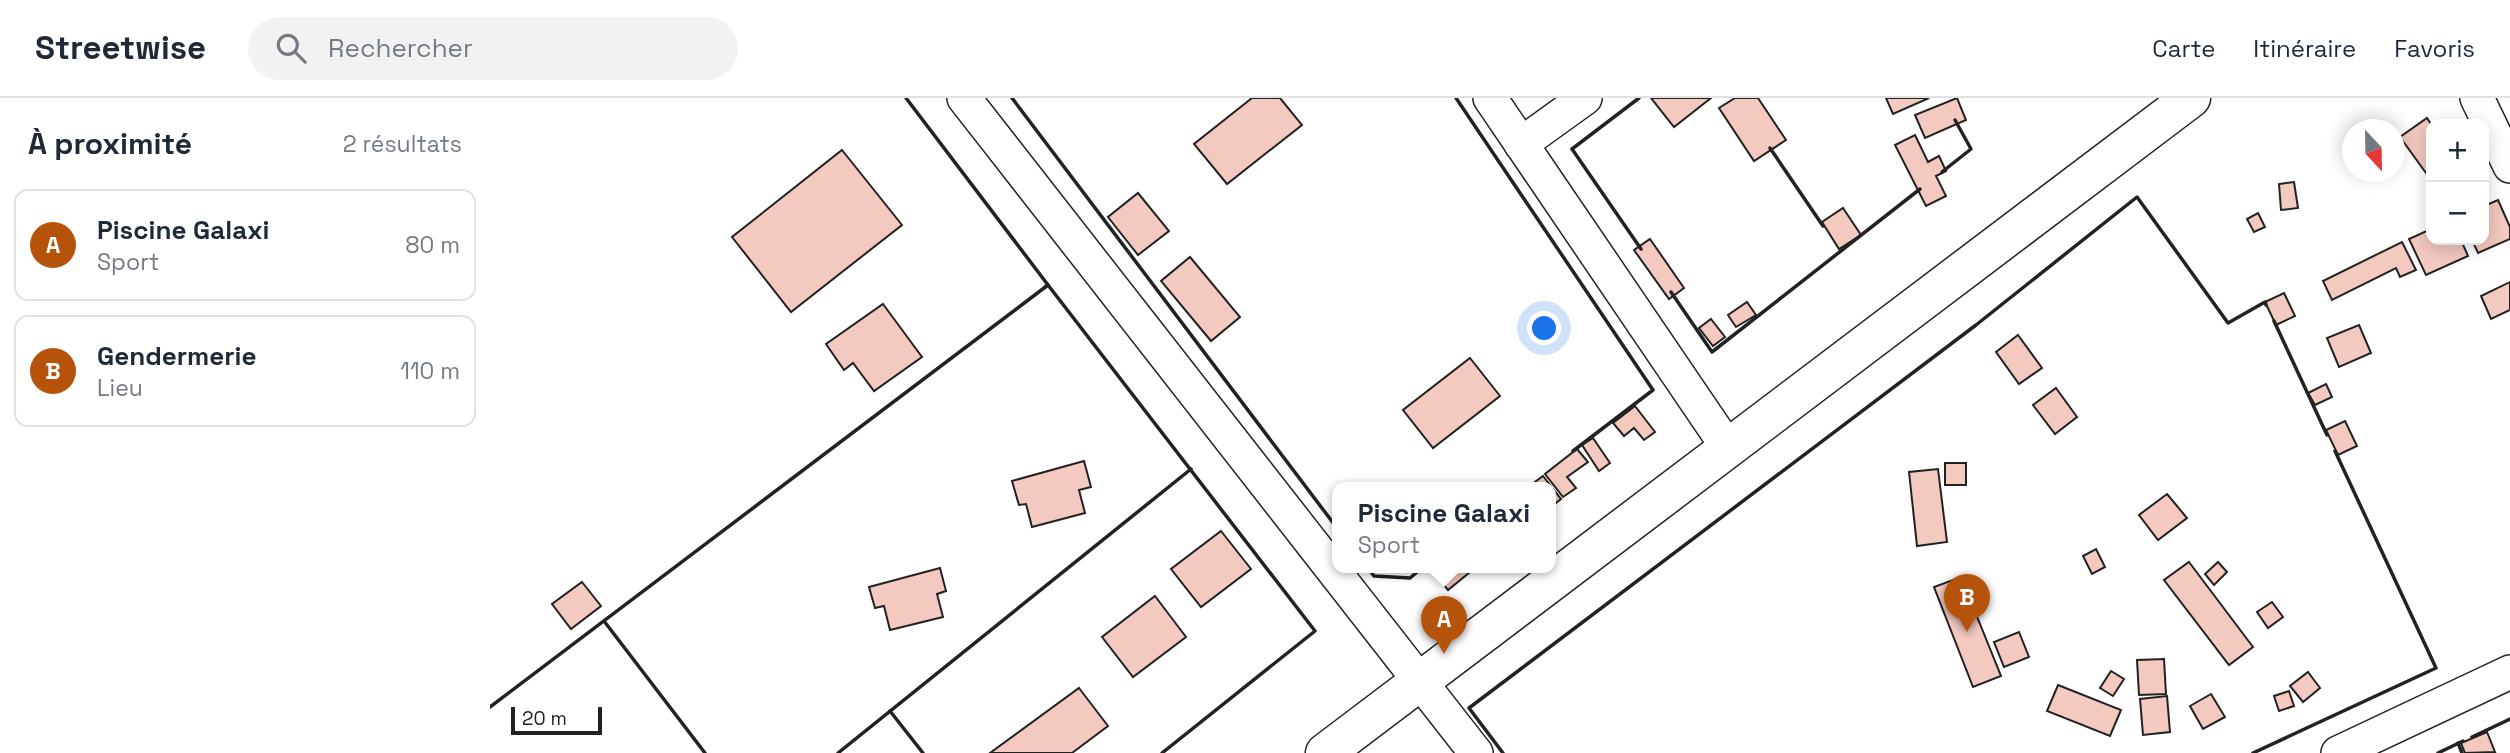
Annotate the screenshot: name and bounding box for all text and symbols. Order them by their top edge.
search box [248,17,738,80]
text: Streetwise [35,27,206,69]
icon: search [272,29,310,67]
text: Rechercher [328,31,473,65]
text: Carte [2152,33,2215,64]
text: Itinéraire [2253,33,2356,64]
text: Favoris [2394,33,2475,64]
north arrow [2342,119,2405,182]
map controls [2426,119,2489,245]
button: + [2426,119,2489,182]
text: À proximité [28,124,192,163]
text: 2 résultats [343,129,462,159]
button: − [2426,182,2489,245]
text: Piscine Galaxi [97,213,270,247]
text: A [46,230,60,260]
text: 80 m [405,230,460,260]
text: Sport [97,247,159,277]
your location [1527,311,1561,345]
text: Gendermerie [97,339,257,373]
text: B [45,356,61,386]
text: 110 m [400,356,460,386]
text: Lieu [97,373,143,403]
popup [1332,482,1556,573]
text: Piscine Galaxi [1358,496,1530,530]
text: Sport [1358,530,1420,560]
pin: B [1944,574,1990,632]
pin: A [1421,596,1467,654]
scale bar [511,704,602,736]
text: 20 m [522,706,567,731]

